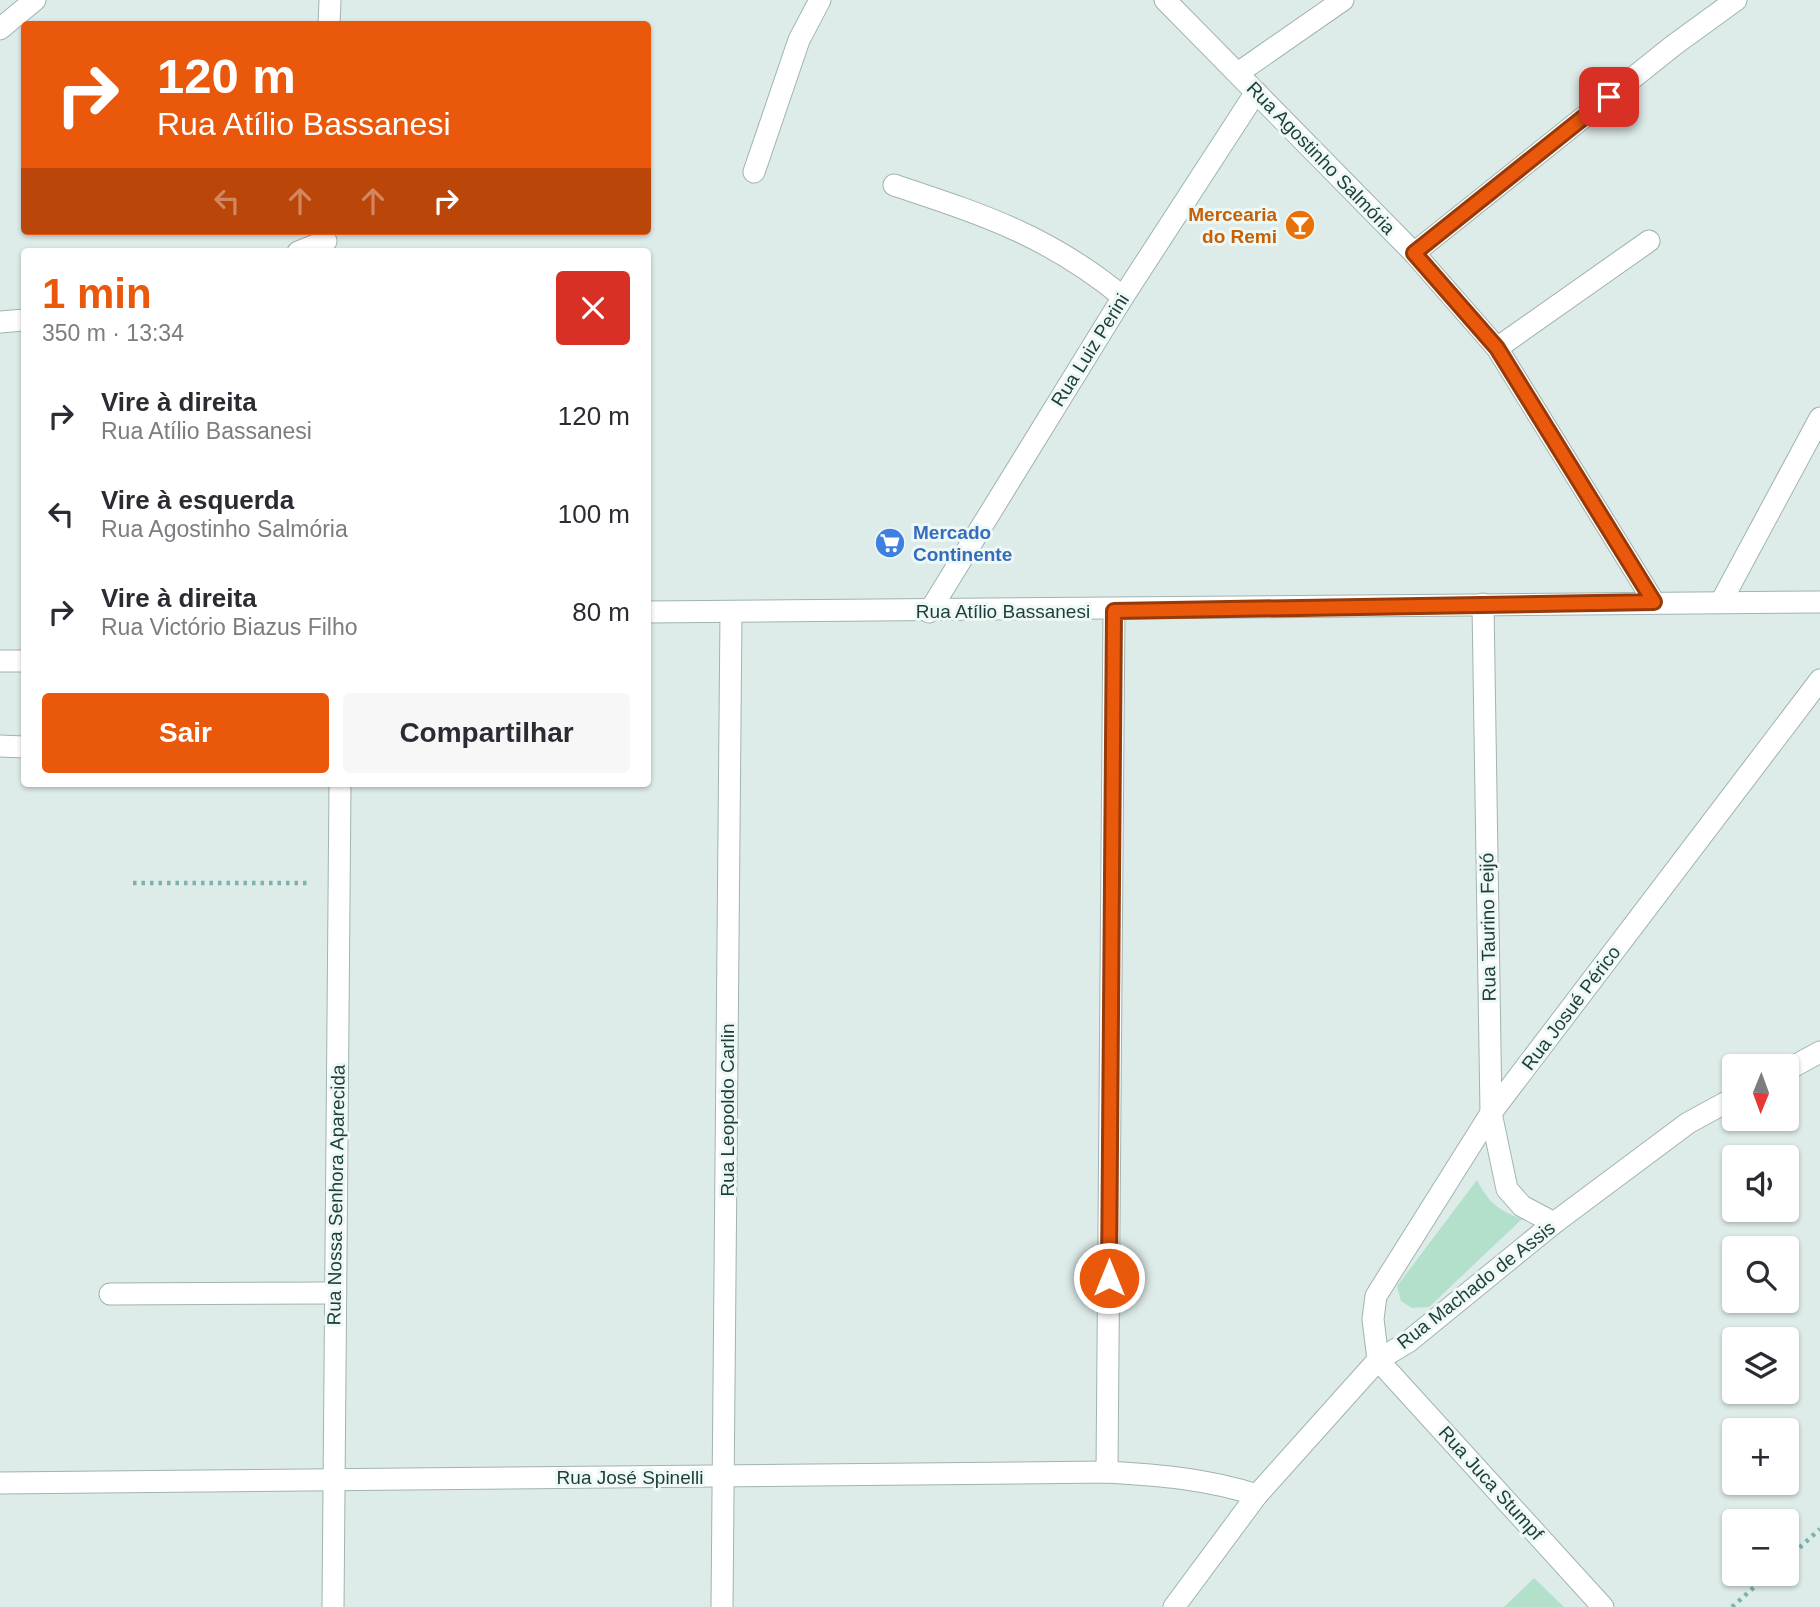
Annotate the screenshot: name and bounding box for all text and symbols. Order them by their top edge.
icon: right [42,49,133,140]
text: 120 m [157,49,296,103]
pin [1579,67,1639,127]
street label: Rua Agostinho Salmória [1243,77,1400,239]
icon: arrive [1590,78,1628,116]
text: Rua Atílio Bassanesi [157,106,451,142]
icon: left [208,182,246,220]
icon: ahead [281,182,319,220]
icon: ahead [354,182,392,220]
icon: right [427,182,465,220]
place label: Mercearia do Remi [1188,204,1277,247]
bar icon: Mercearia do Remi [1283,208,1317,242]
text: 1 min [42,270,152,317]
button: close [556,271,630,345]
street label: Rua Luiz Perini [1047,290,1133,410]
text: 350 m · 13:34 [42,320,184,346]
text: Vire à direita [101,387,257,417]
icon: right [42,397,80,435]
text: 120 m [558,401,630,431]
text: Rua Atílio Bassanesi [101,418,312,444]
text: Vire à esquerda [101,485,294,515]
icon: left [42,495,80,533]
text: 100 m [558,499,630,529]
text: Rua Agostinho Salmória [101,516,348,542]
place label: Mercado Continente [913,522,1012,565]
supermarket icon: Mercado Continente [873,526,907,560]
text: Vire à direita [101,583,257,613]
icon: right [42,593,80,631]
text: 80 m [572,597,630,627]
street label: Rua Atílio Bassanesi [916,601,1090,622]
text: Rua Victório Biazus Filho [101,614,358,640]
button: Sair [42,693,329,773]
button: Compartilhar [343,693,630,773]
street label: Rua Taurino Feijó [1476,853,1500,1001]
street label: Rua Josué Périco [1517,942,1625,1074]
street label: Rua Leopoldo Carlin [717,1023,738,1197]
north arrow [1722,1054,1799,1130]
map controls [1722,1054,1799,1586]
street label: Rua Nossa Senhora Aparecida [323,1064,349,1326]
button: sound [1722,1145,1799,1222]
street label: Rua Machado de Assis [1393,1217,1559,1353]
button: search [1722,1236,1799,1313]
position arrow [1072,1241,1146,1315]
button: layers [1722,1327,1799,1404]
button: + [1722,1418,1799,1495]
street label: Rua Juca Stumpf [1434,1422,1548,1545]
street label: Rua José Spinelli [557,1467,703,1488]
button: − [1722,1509,1799,1586]

